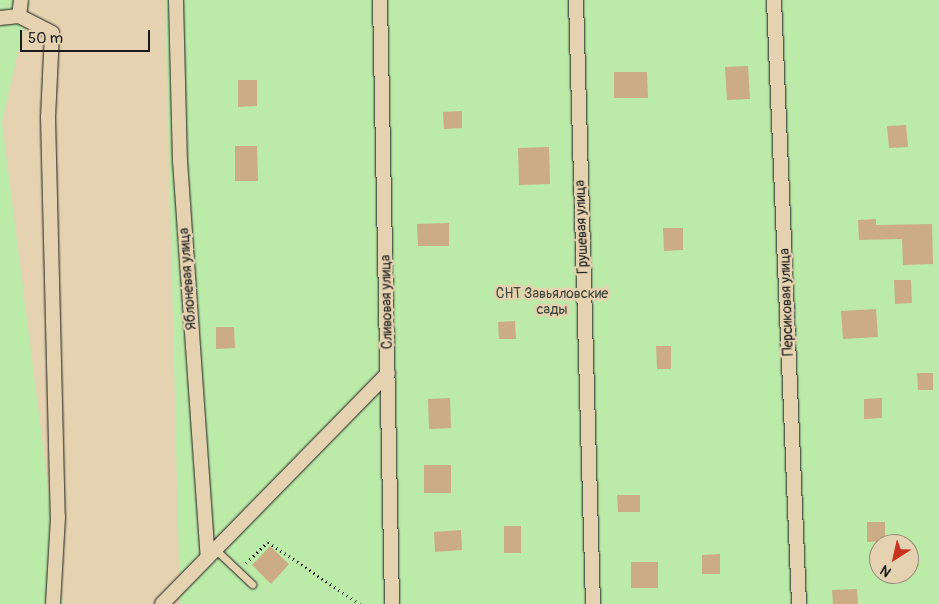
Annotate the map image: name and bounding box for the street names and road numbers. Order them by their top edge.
street label: Грушевая улица [572,180,592,274]
street label: Яблоневая улица [176,227,200,331]
street label: Персиковая улица [777,248,797,356]
street label: Сливовая улица [378,255,396,349]

